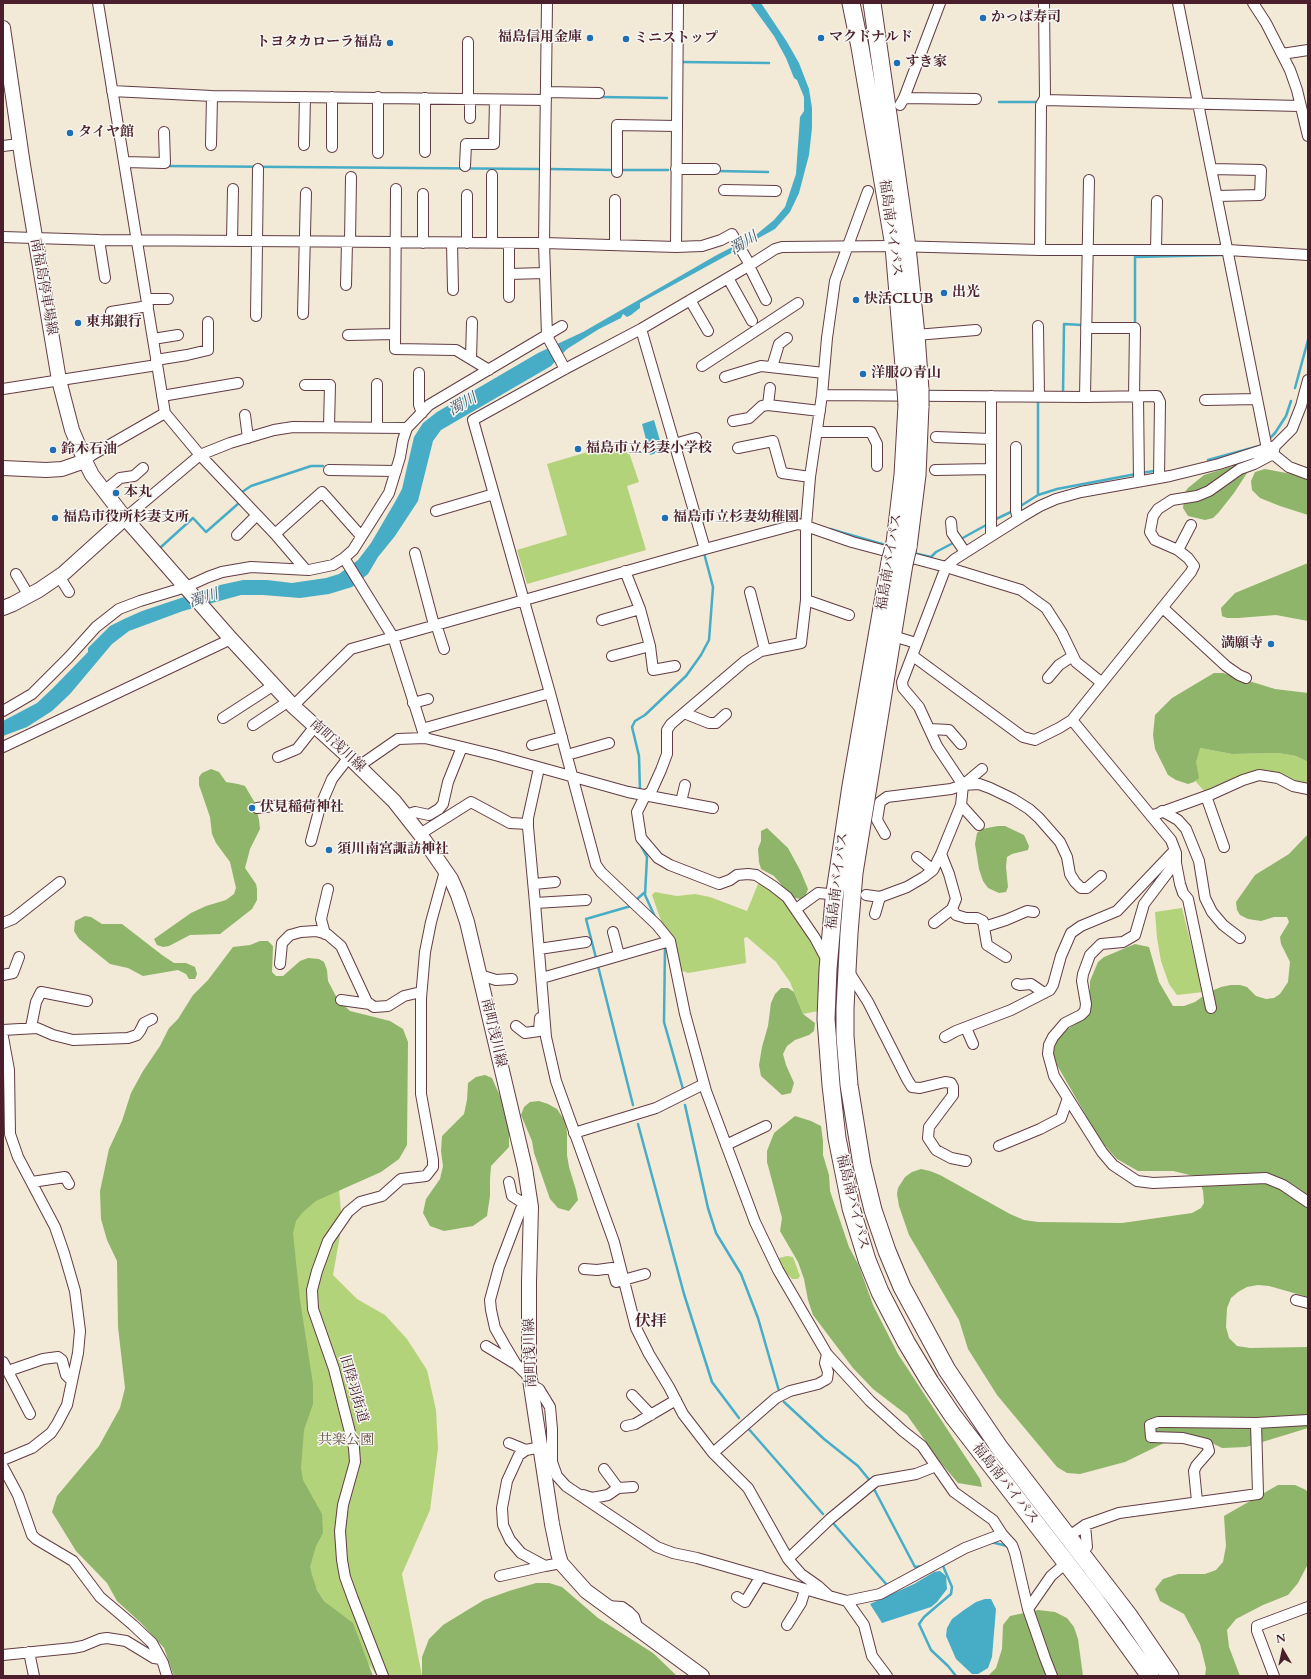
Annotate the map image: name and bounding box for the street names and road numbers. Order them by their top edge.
street label: 福島南バイパス [875,178,905,278]
street label: 南福島停車場線 [26,237,60,337]
street label: 福島南バイパス [874,512,906,612]
street label: 南町浅川線 [306,716,368,776]
street label: 福島南バイパス [824,831,852,931]
street label: 南町浅川線 [477,997,509,1069]
street label: 福島南バイパス [832,1152,872,1252]
street label: 南町浅川線 [521,1318,541,1388]
street label: 旧陸羽街道 [335,1353,371,1425]
street label: 福島南バイパス [968,1440,1042,1528]

